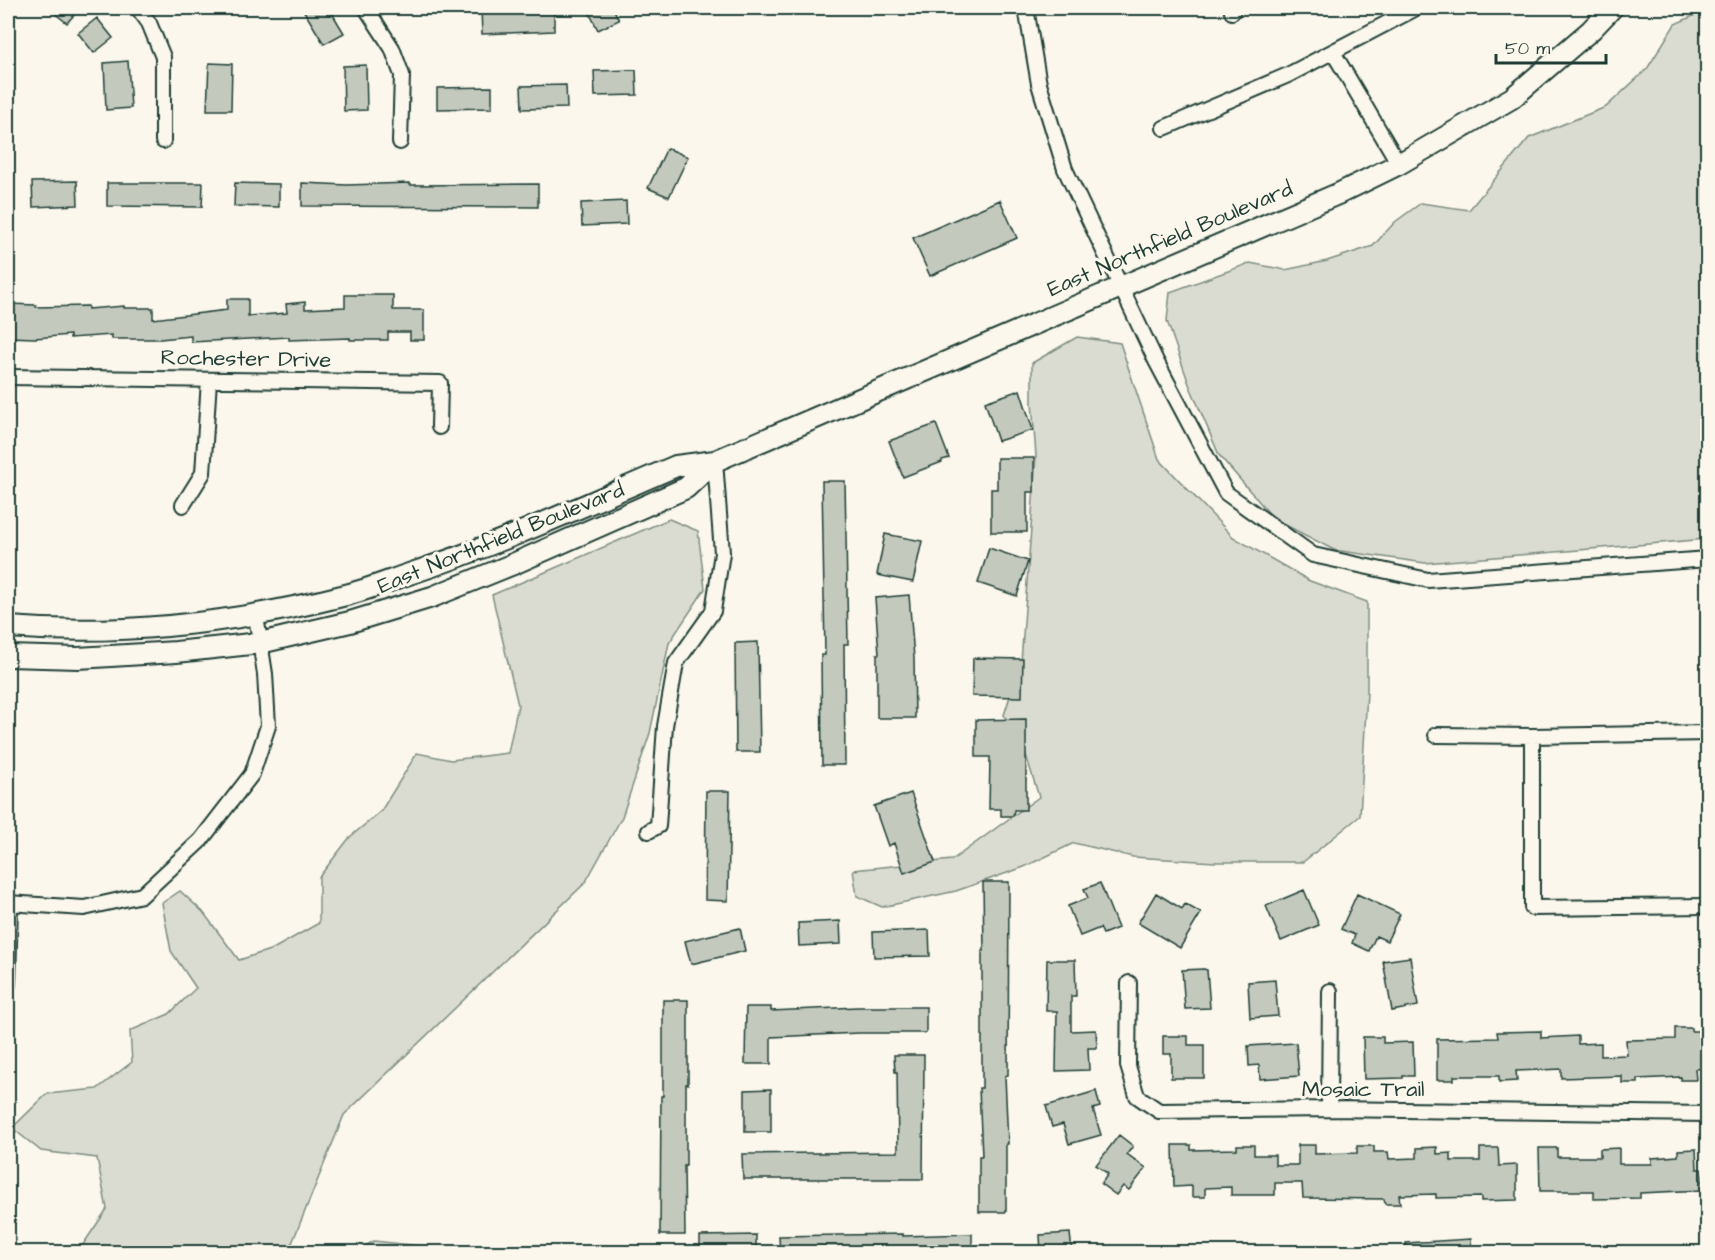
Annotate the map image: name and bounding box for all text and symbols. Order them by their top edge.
scale bar [1496,27,1606,65]
text: 50 m [1505,36,1550,61]
street label: East Northfield Boulevard [1043,173,1297,305]
street label: Rochester Drive [160,342,332,376]
street label: East Northfield Boulevard [373,474,629,602]
street label: Mosaic Trail [1302,1074,1424,1105]

